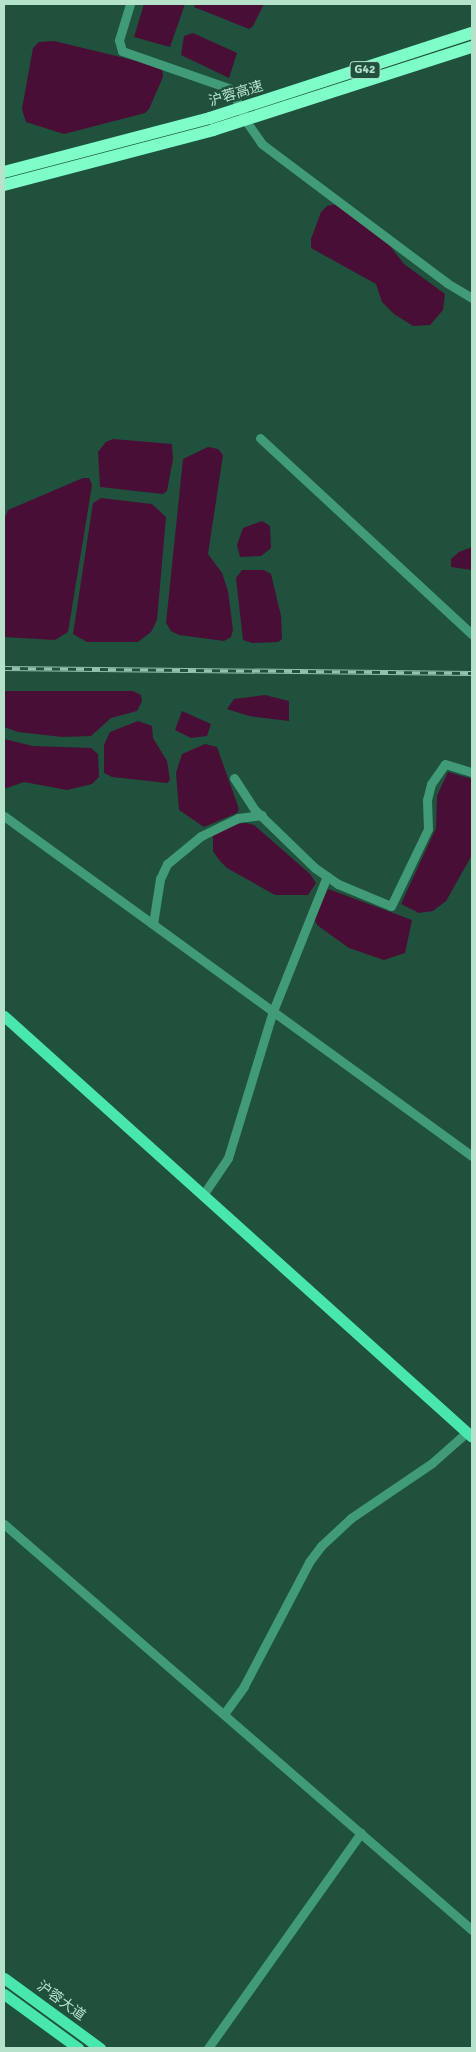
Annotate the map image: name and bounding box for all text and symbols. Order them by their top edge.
road number: G42 [349,60,381,80]
street label: 沪蓉高速 [207,78,265,110]
street label: 沪蓉大道 [33,1978,89,2024]

